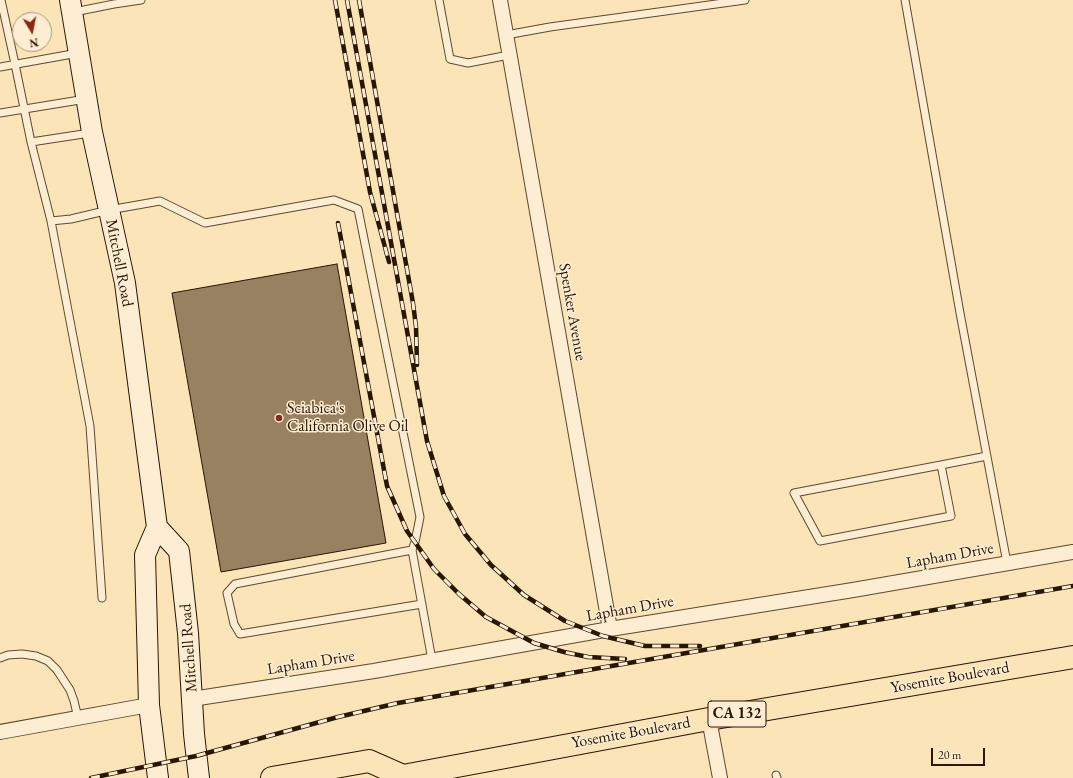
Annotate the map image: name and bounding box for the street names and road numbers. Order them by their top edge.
street label: Mitchell Road [101,218,137,308]
street label: Spenker Avenue [554,262,590,362]
street label: Lapham Drive [905,539,995,573]
street label: Lapham Drive [585,592,675,626]
street label: Mitchell Road [176,603,202,693]
street label: Lapham Drive [266,647,356,679]
street label: Yosemite Boulevard [889,658,1011,698]
road number: CA 132 [708,701,766,727]
street label: Yosemite Boulevard [570,713,692,753]

